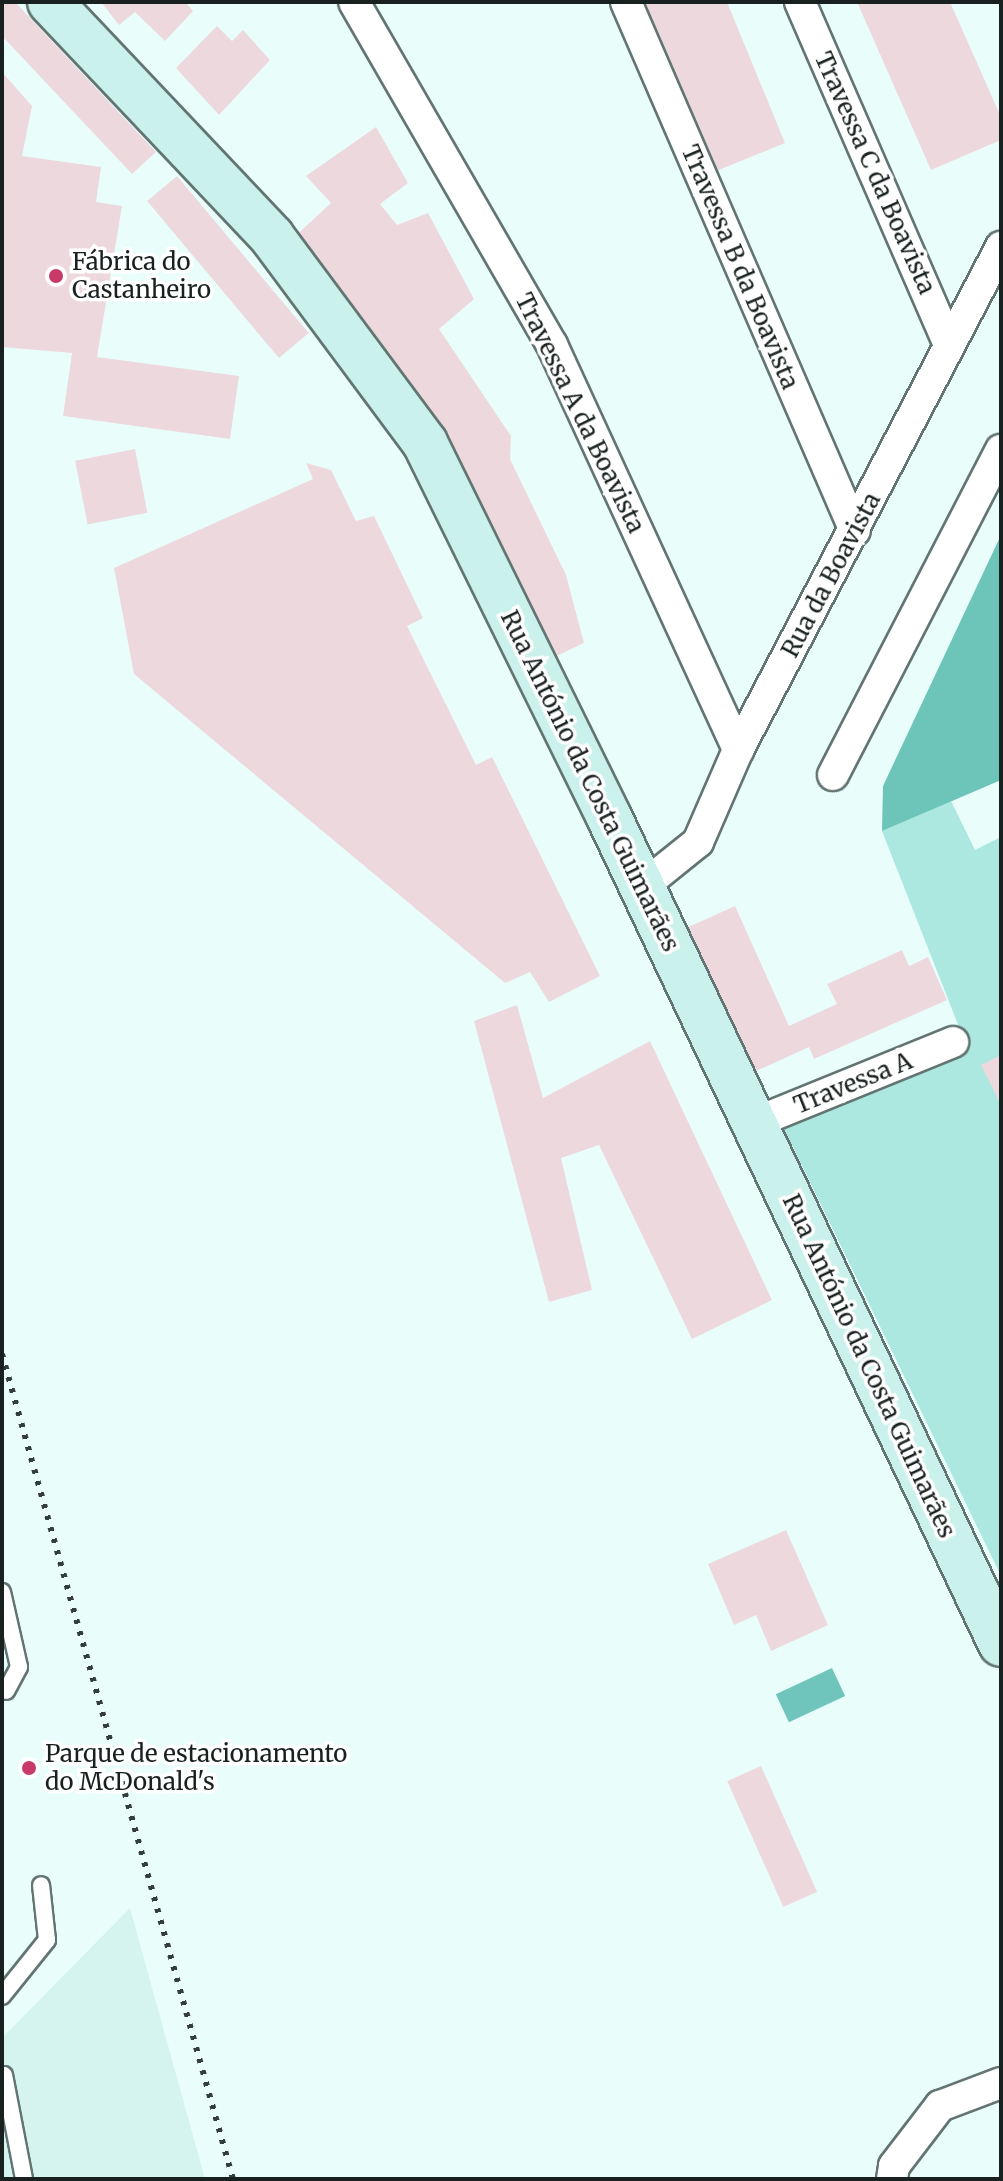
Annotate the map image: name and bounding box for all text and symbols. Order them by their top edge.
street label: Travessa C da Boavista [809,47,941,299]
street label: Travessa B da Boavista [675,141,805,393]
place label: Fábrica do Castanheiro [72,248,211,304]
marker: Fábrica do Castanheiro [47,267,65,285]
street label: Travessa A da Boavista [509,288,651,538]
street label: Rua da Boavista [775,488,887,662]
street label: Rua António da Costa Guimarães [495,606,685,956]
street label: Travessa A [790,1046,916,1120]
street label: Rua António da Costa Guimarães [777,1190,961,1542]
place label: Parque de estacionamento do McDonald's [45,1740,347,1796]
marker: Parque de estacionamento do McDonald's [20,1759,38,1777]

